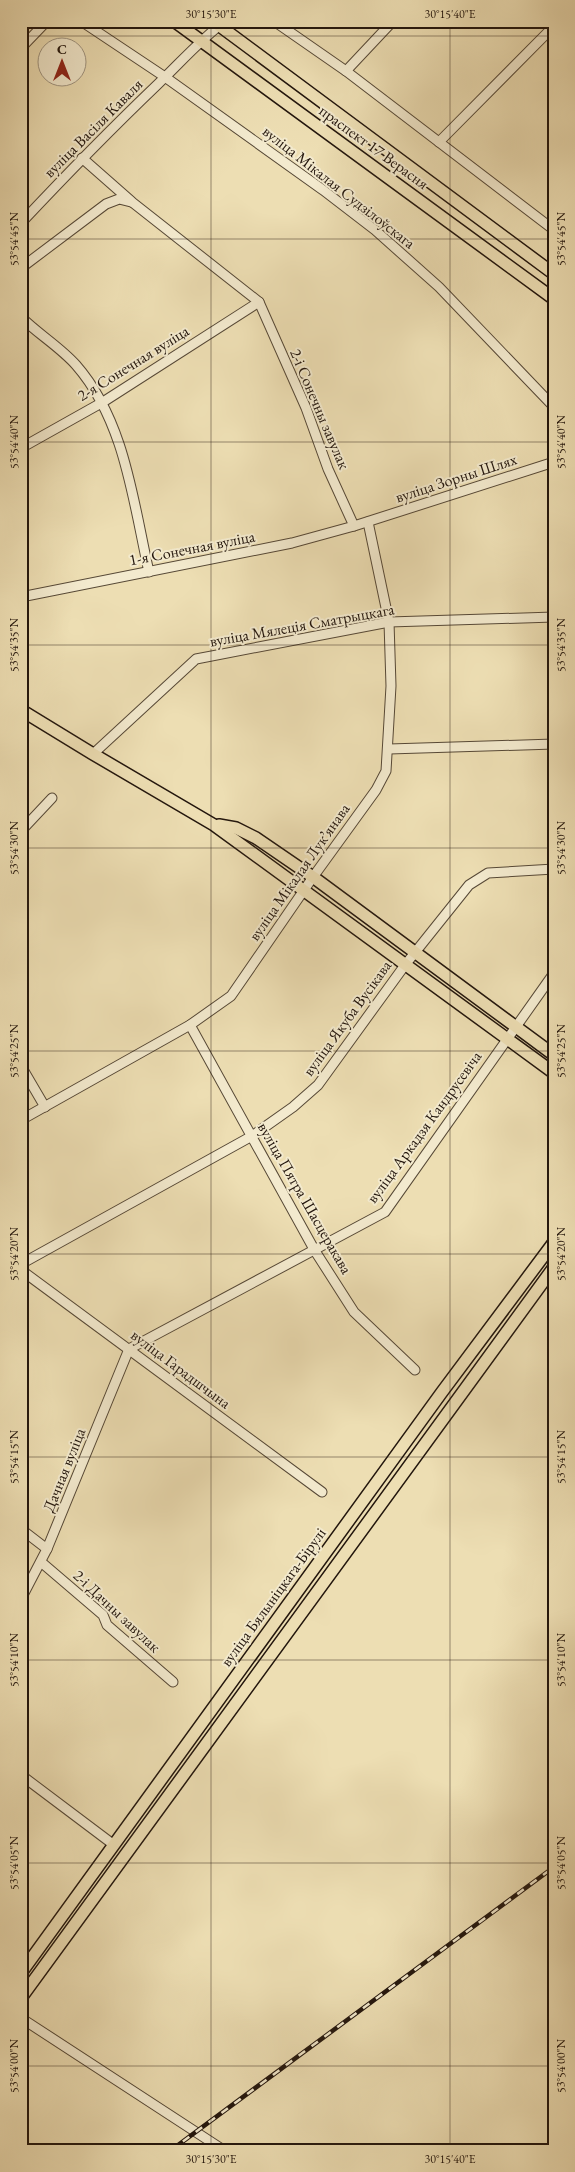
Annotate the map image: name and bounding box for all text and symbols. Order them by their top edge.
text: 30°15'30"E [185,6,237,22]
text: 30°15'40"E [424,6,476,22]
north arrow [38,38,88,88]
text: С [57,40,67,58]
street label: вуліца Васіля Каваля [39,74,147,182]
street label: праспект 17 Верасня [315,100,433,194]
street label: вуліца Мікалая Судзілоўскага [258,121,420,254]
text: 53°54'45"N [6,212,22,266]
text: 53°54'45"N [553,212,569,266]
street label: 2-я Сонечная вуліца [73,320,193,406]
street label: 2-і Сонечны завулак [285,346,355,473]
text: 53°54'40"N [6,415,22,469]
text: 53°54'40"N [553,415,569,469]
street label: вуліца Зорны Шлях [393,448,520,508]
street label: 1-я Сонечная вуліца [127,525,257,571]
street label: вуліца Мялеція Сматрыцкага [208,598,397,652]
text: 53°54'35"N [6,618,22,672]
text: 53°54'35"N [553,618,569,672]
street label: вуліца Мікалая Лукʼянава [244,799,355,945]
text: 53°54'30"N [6,821,22,875]
text: 53°54'30"N [553,821,569,875]
street label: вуліца Якуба Вусікава [298,955,396,1080]
text: 53°54'25"N [6,1024,22,1078]
text: 53°54'25"N [553,1024,569,1078]
street label: вуліца Аркадзя Кандрусевіча [362,1046,487,1207]
street label: вуліца Пятра Шасцеракава [253,1118,357,1278]
text: 53°54'20"N [6,1227,22,1281]
text: 53°54'20"N [553,1227,569,1281]
street label: вуліца Гарадшчына [127,1325,236,1414]
street label: Дачная вуліца [38,1424,91,1515]
text: 53°54'15"N [6,1430,22,1484]
text: 53°54'15"N [553,1430,569,1484]
street label: вуліца Бялыніцкага-Бірулі [215,1523,331,1671]
street label: 2-і Дачны завулак [69,1565,166,1657]
text: 53°54'10"N [6,1633,22,1687]
text: 53°54'10"N [553,1633,569,1687]
text: 53°54'05"N [6,1836,22,1890]
text: 53°54'05"N [553,1836,569,1890]
text: 53°54'00"N [6,2039,22,2093]
text: 53°54'00"N [553,2039,569,2093]
text: 30°15'30"E [185,2151,237,2167]
text: 30°15'40"E [424,2151,476,2167]

